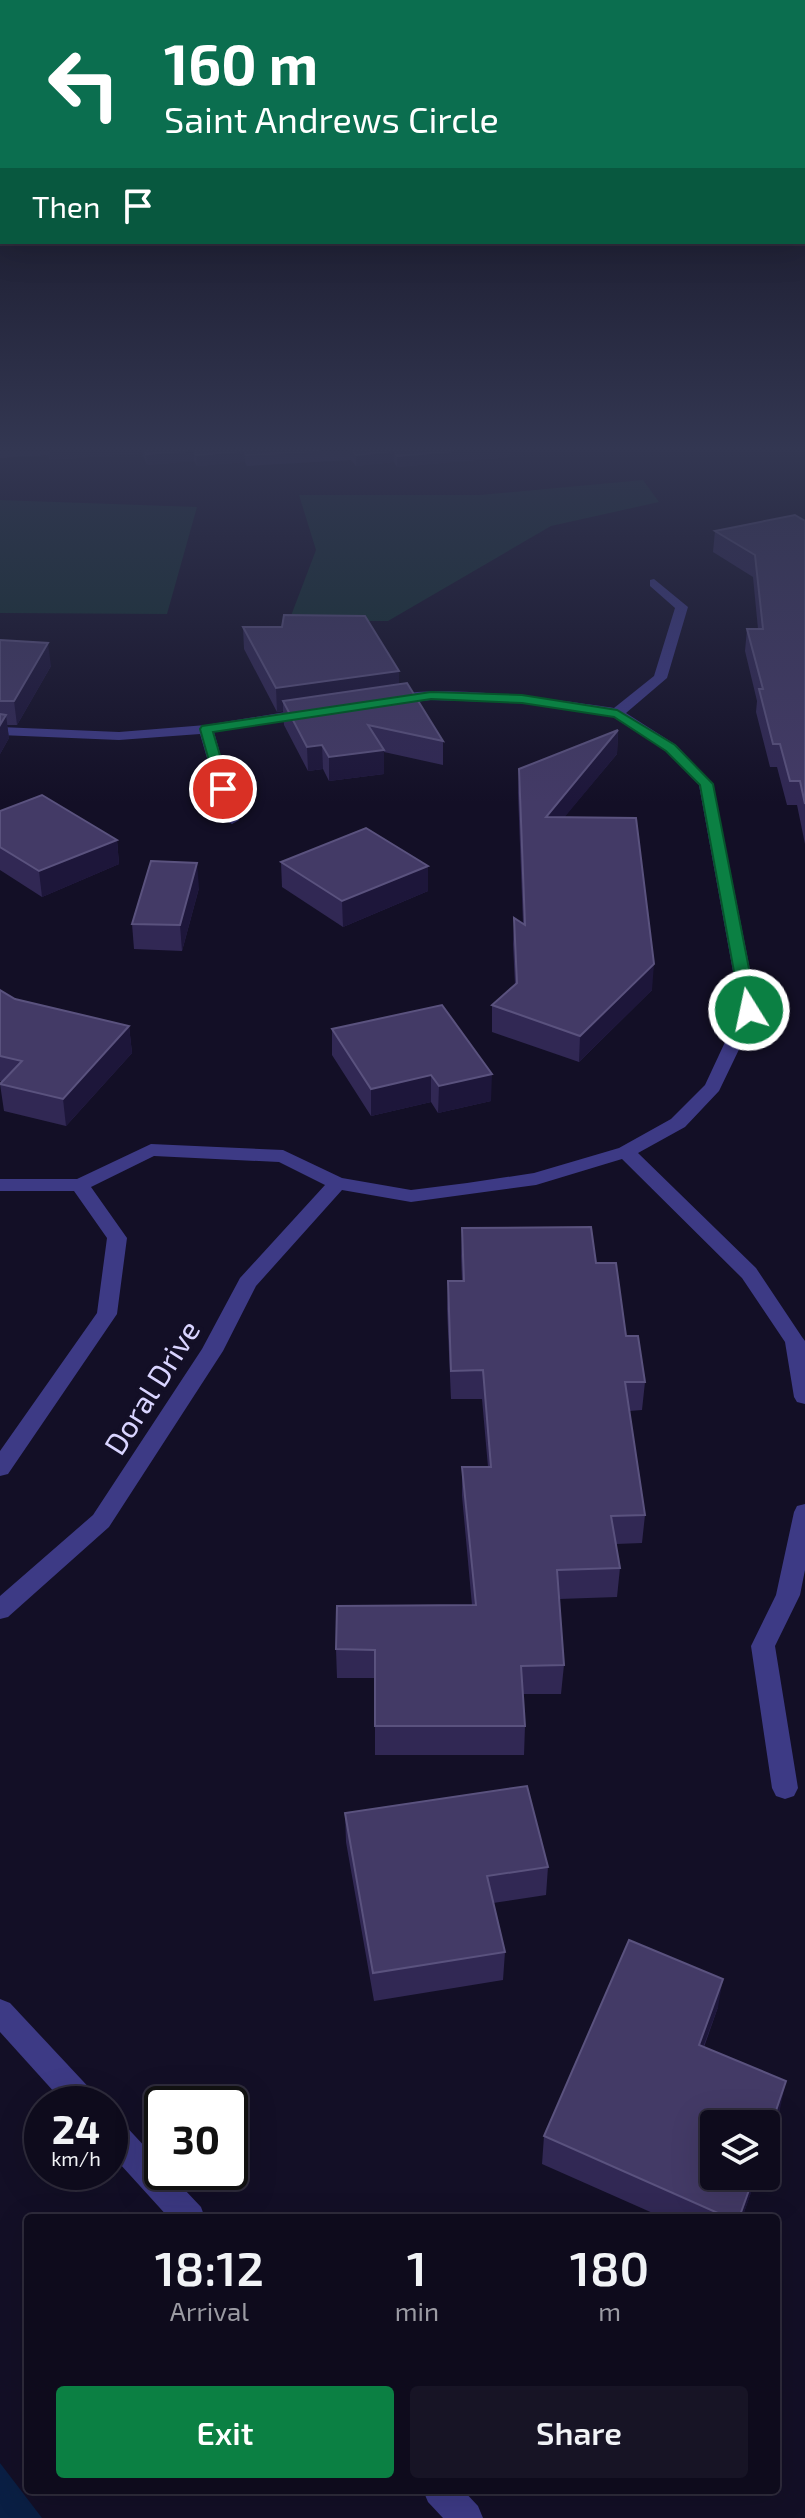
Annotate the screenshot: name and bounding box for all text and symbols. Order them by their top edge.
text: 160 m [164,29,318,96]
icon: left [32,32,136,136]
text: Saint Andrews Circle [164,97,499,140]
icon: arrive [116,184,160,228]
text: Then [32,188,100,224]
pin [189,755,257,823]
icon: arrive [201,767,245,811]
position arrow [707,968,791,1052]
street label: Doral Drive [96,1313,206,1461]
speed limit sign: 30 [144,2086,248,2190]
text: 24 [52,2104,100,2152]
map controls [700,2110,780,2190]
button: layers [700,2110,780,2190]
text: km/h [51,2146,101,2170]
text: 18:12 [155,2238,264,2296]
text: 1 [407,2238,427,2296]
text: 180 [570,2238,649,2296]
text: Arrival [170,2295,249,2326]
text: min [395,2295,439,2326]
text: m [598,2295,621,2326]
button: Exit [56,2386,394,2478]
button: Share [410,2386,748,2478]

